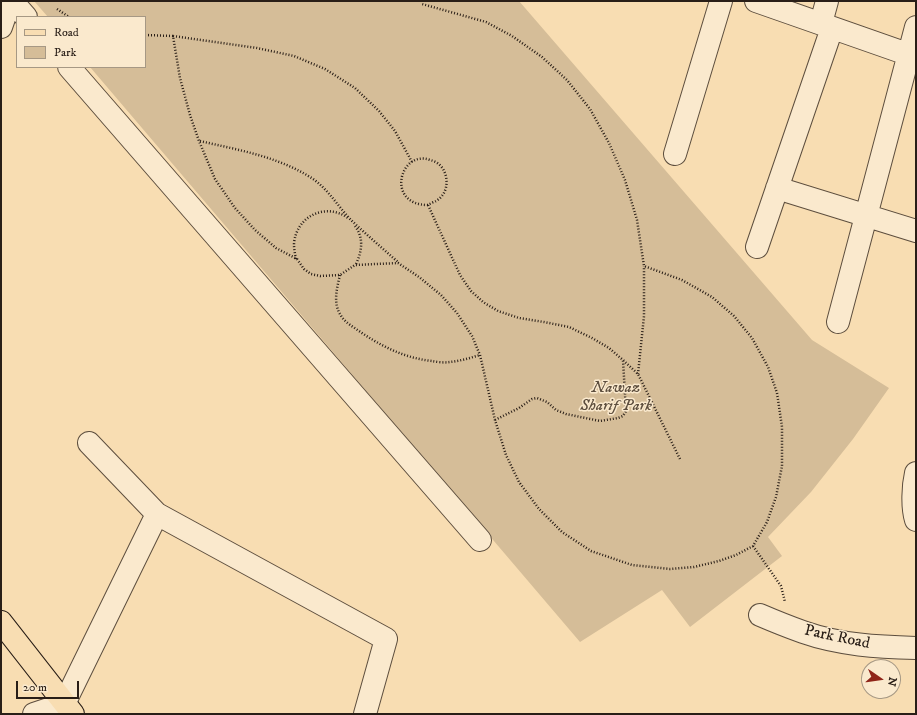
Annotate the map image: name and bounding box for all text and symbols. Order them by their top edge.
legend [16,16,146,68]
text: Road [54,25,79,40]
text: Park [54,45,76,60]
park label: Nawaz Sharif Park [580,379,652,417]
street label: Park Road [803,622,871,654]
north arrow [861,659,901,699]
scale bar [18,673,81,699]
text: N [884,675,900,687]
text: 20 m [23,680,47,695]

